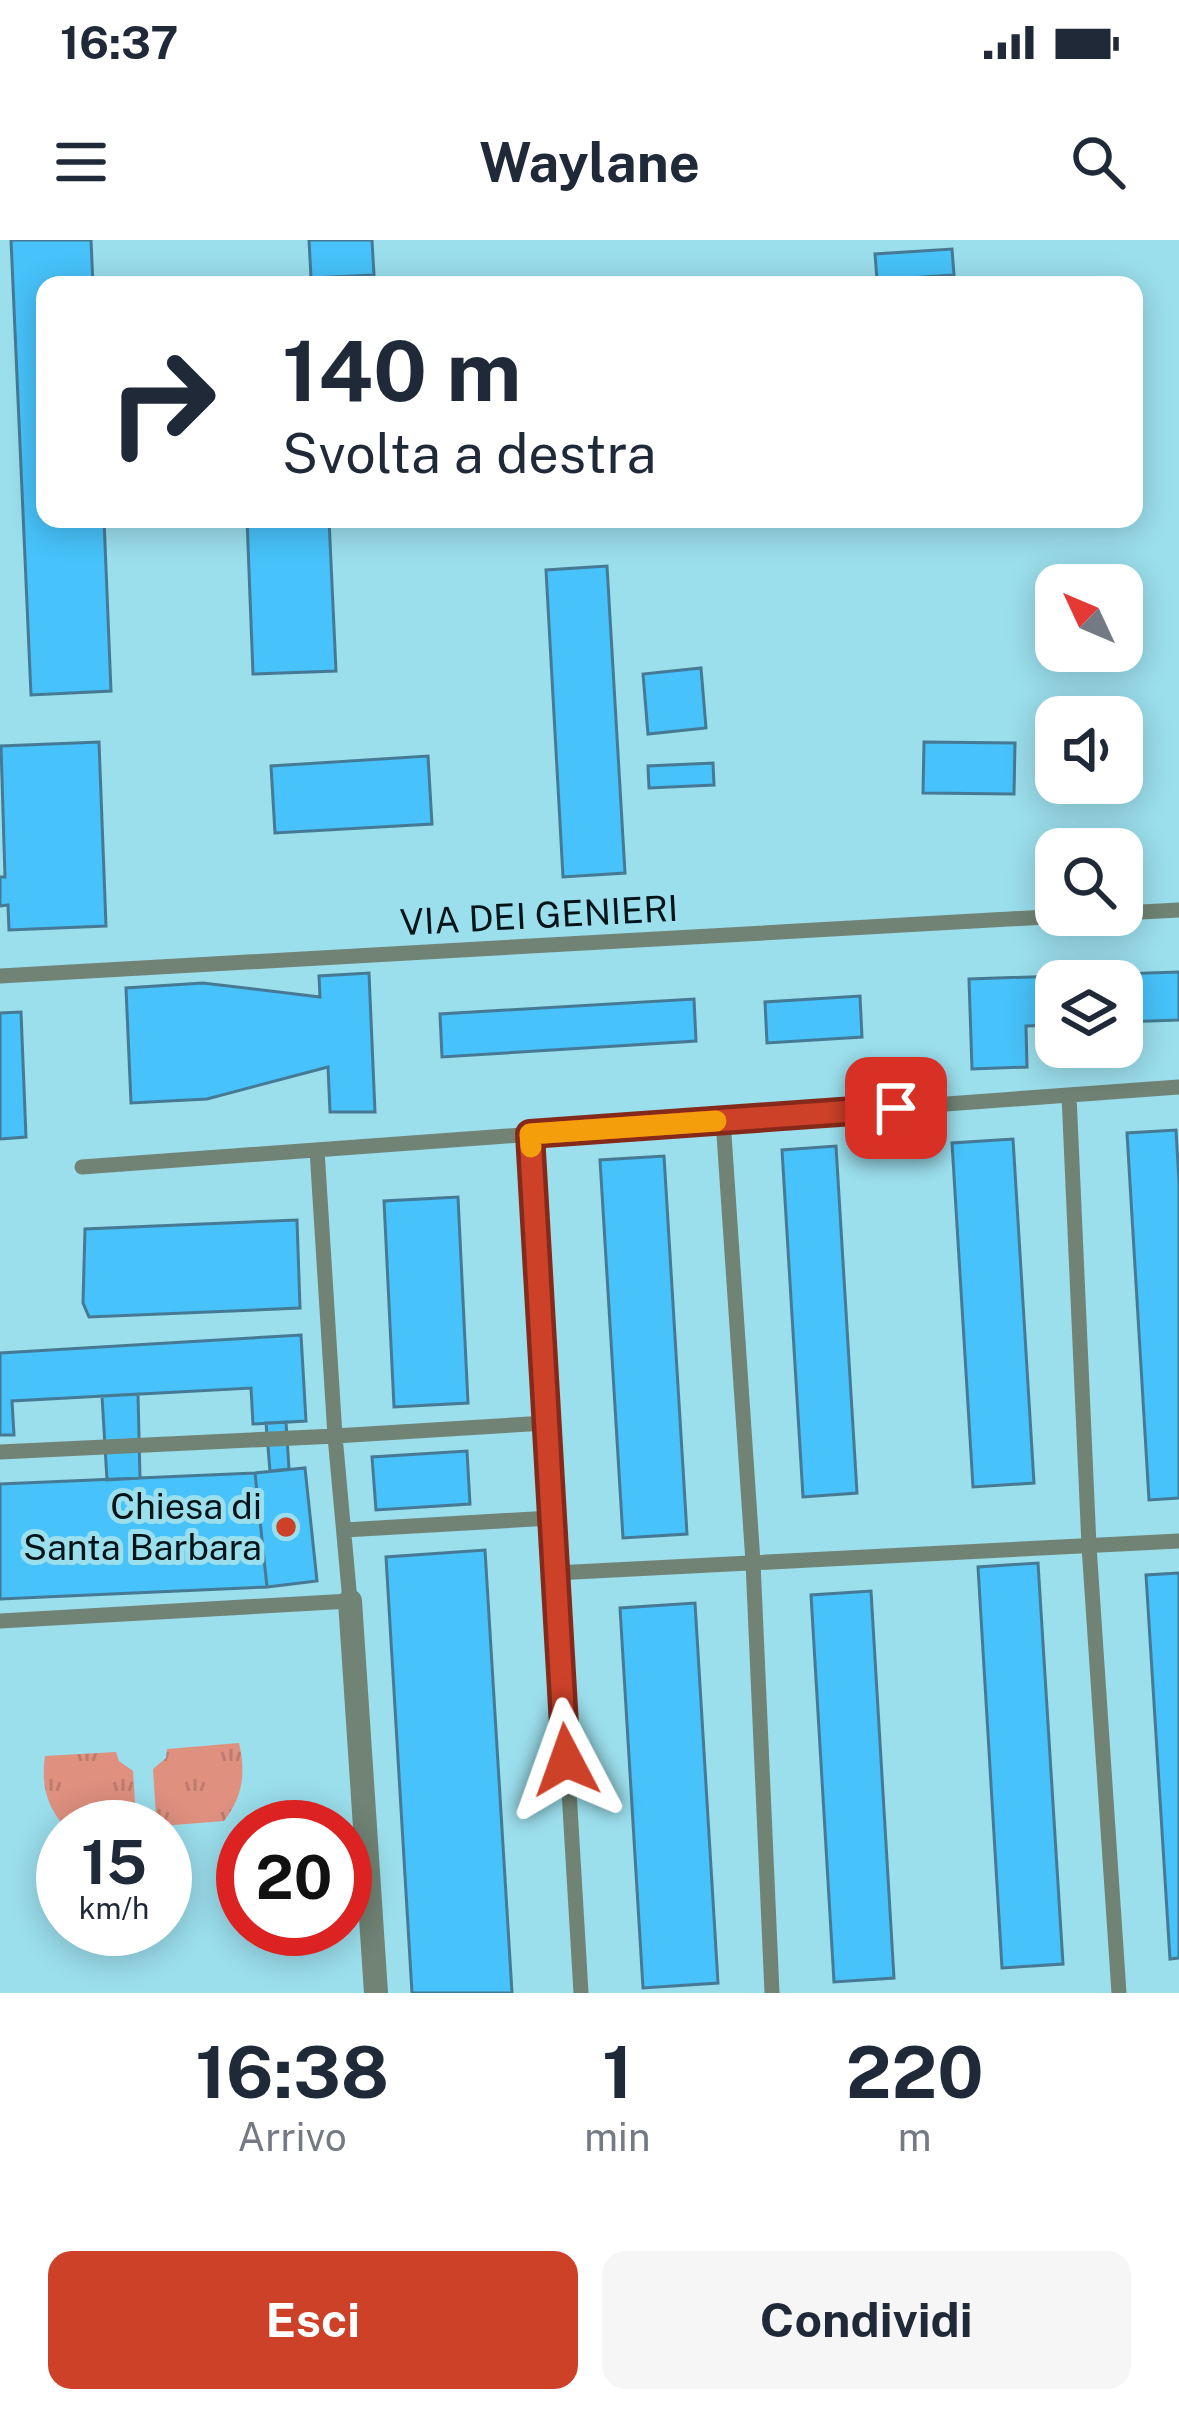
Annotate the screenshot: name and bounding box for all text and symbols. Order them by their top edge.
text: 16:37 [60,16,178,69]
icon: menu [48,129,114,195]
icon: search [1065,129,1131,195]
text: Waylane [479,131,700,194]
text: 140 m [282,321,521,420]
icon: right [84,324,240,480]
text: Svolta a destra [282,422,656,485]
north arrow [1035,564,1143,672]
map controls [1035,564,1143,1068]
button: sound [1035,696,1143,804]
button: search [1035,828,1143,936]
street label: VIA DEI GENIERI [399,887,679,943]
button: layers [1035,960,1143,1068]
pin [845,1057,947,1159]
icon: arrive [863,1075,929,1141]
place label: Chiesa di Santa Barbara [23,1485,262,1568]
marker: Chiesa di Santa Barbara [273,1514,299,1540]
position arrow [503,1697,629,1823]
speed limit sign: 20 [216,1800,372,1956]
text: 15 [81,1827,147,1898]
text: km/h [79,1890,149,1926]
text: 16:38 [195,2030,389,2114]
text: 1 [602,2030,633,2114]
text: 220 [846,2030,984,2114]
text: Arrivo [238,2114,347,2160]
text: min [584,2114,651,2160]
text: m [898,2114,932,2160]
button: Esci [48,2251,578,2389]
button: Condividi [602,2251,1131,2389]

